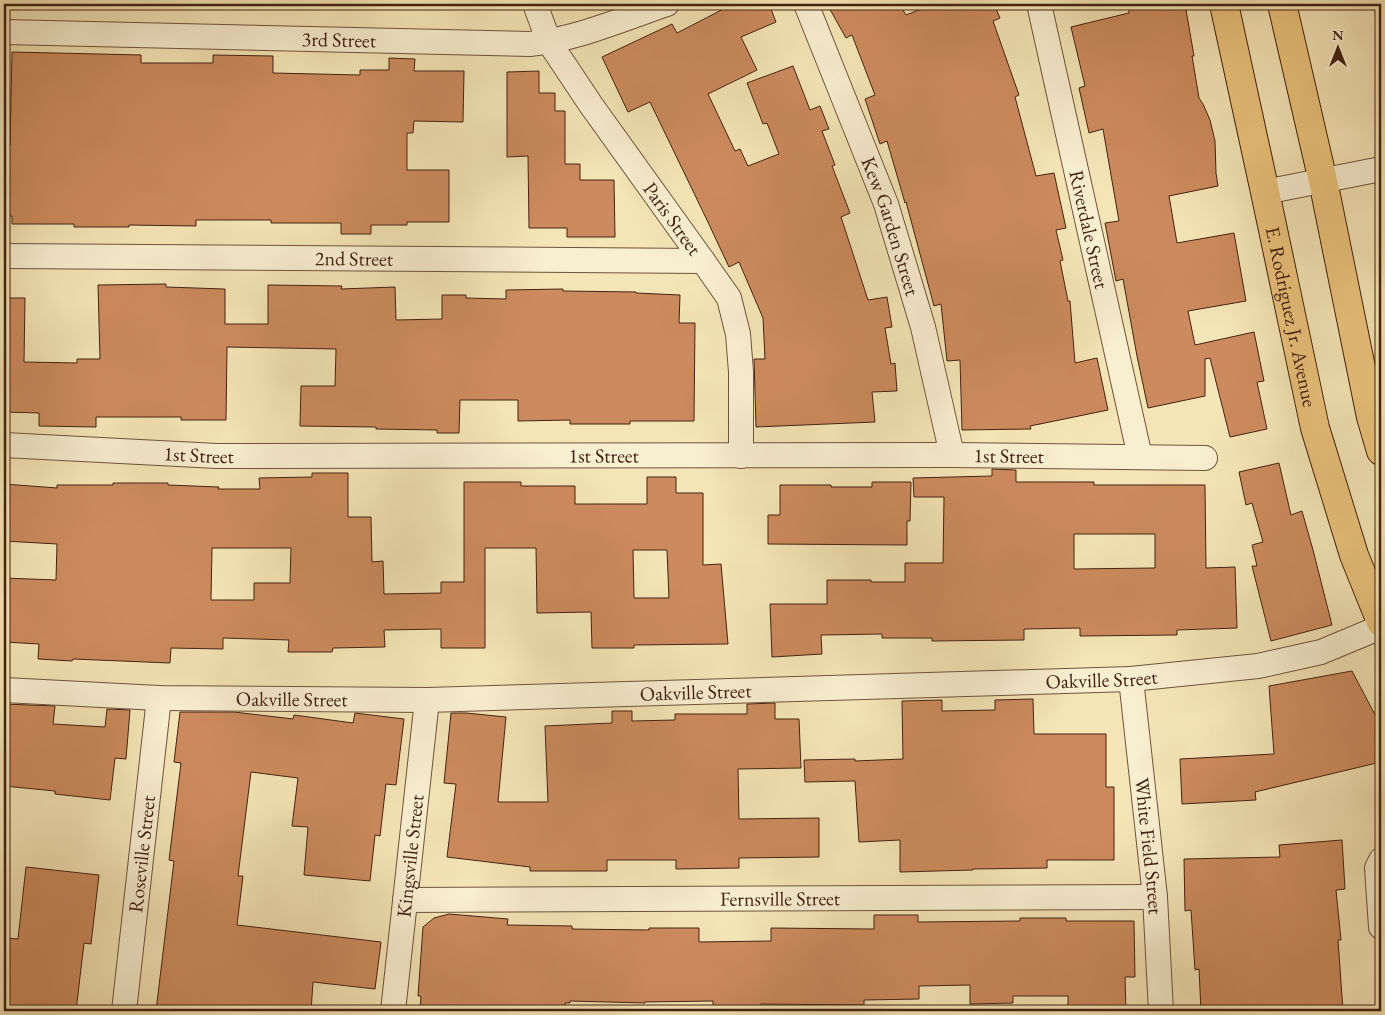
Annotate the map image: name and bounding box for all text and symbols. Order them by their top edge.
north arrow [1312,22,1362,72]
street label: 3rd Street [301,26,377,54]
text: N [1332,26,1344,44]
street label: Kew Garden Street [855,153,926,299]
street label: Riverdale Street [1063,168,1115,292]
street label: Paris Street [637,177,708,261]
street label: E. Rodriguez Jr. Avenue [1260,224,1323,410]
street label: 2nd Street [315,245,394,272]
street label: 1st Street [163,440,235,469]
street label: 1st Street [569,442,640,469]
street label: 1st Street [973,442,1045,469]
street label: Oakville Street [1045,663,1159,695]
street label: Oakville Street [639,677,753,707]
street label: Oakville Street [236,686,348,712]
street label: White Field Street [1129,776,1169,916]
street label: Kingsville Street [390,792,430,919]
street label: Roseville Street [122,793,161,914]
street label: Fernsville Street [720,885,841,912]

